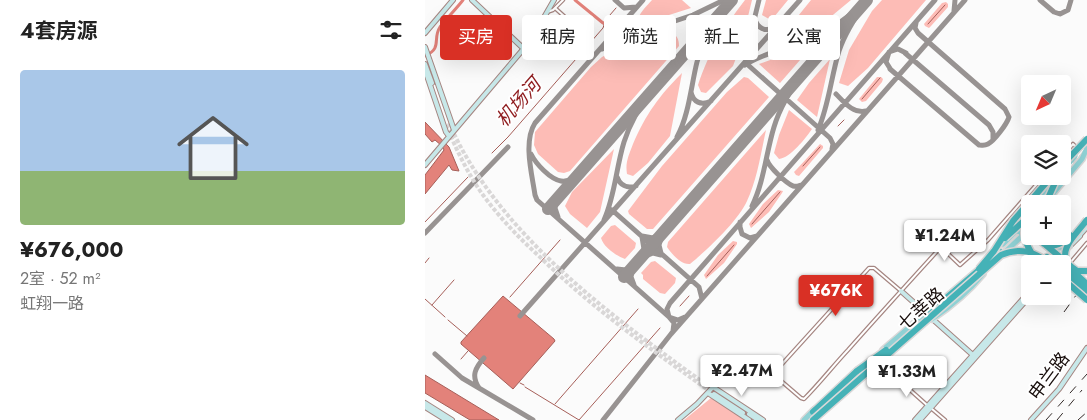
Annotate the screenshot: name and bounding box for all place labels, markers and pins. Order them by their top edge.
pin: ¥1.24M [904,220,986,262]
pin: ¥676K [801,274,871,317]
pin: ¥2.47M [701,354,783,397]
pin: ¥1.33M [866,356,948,398]

